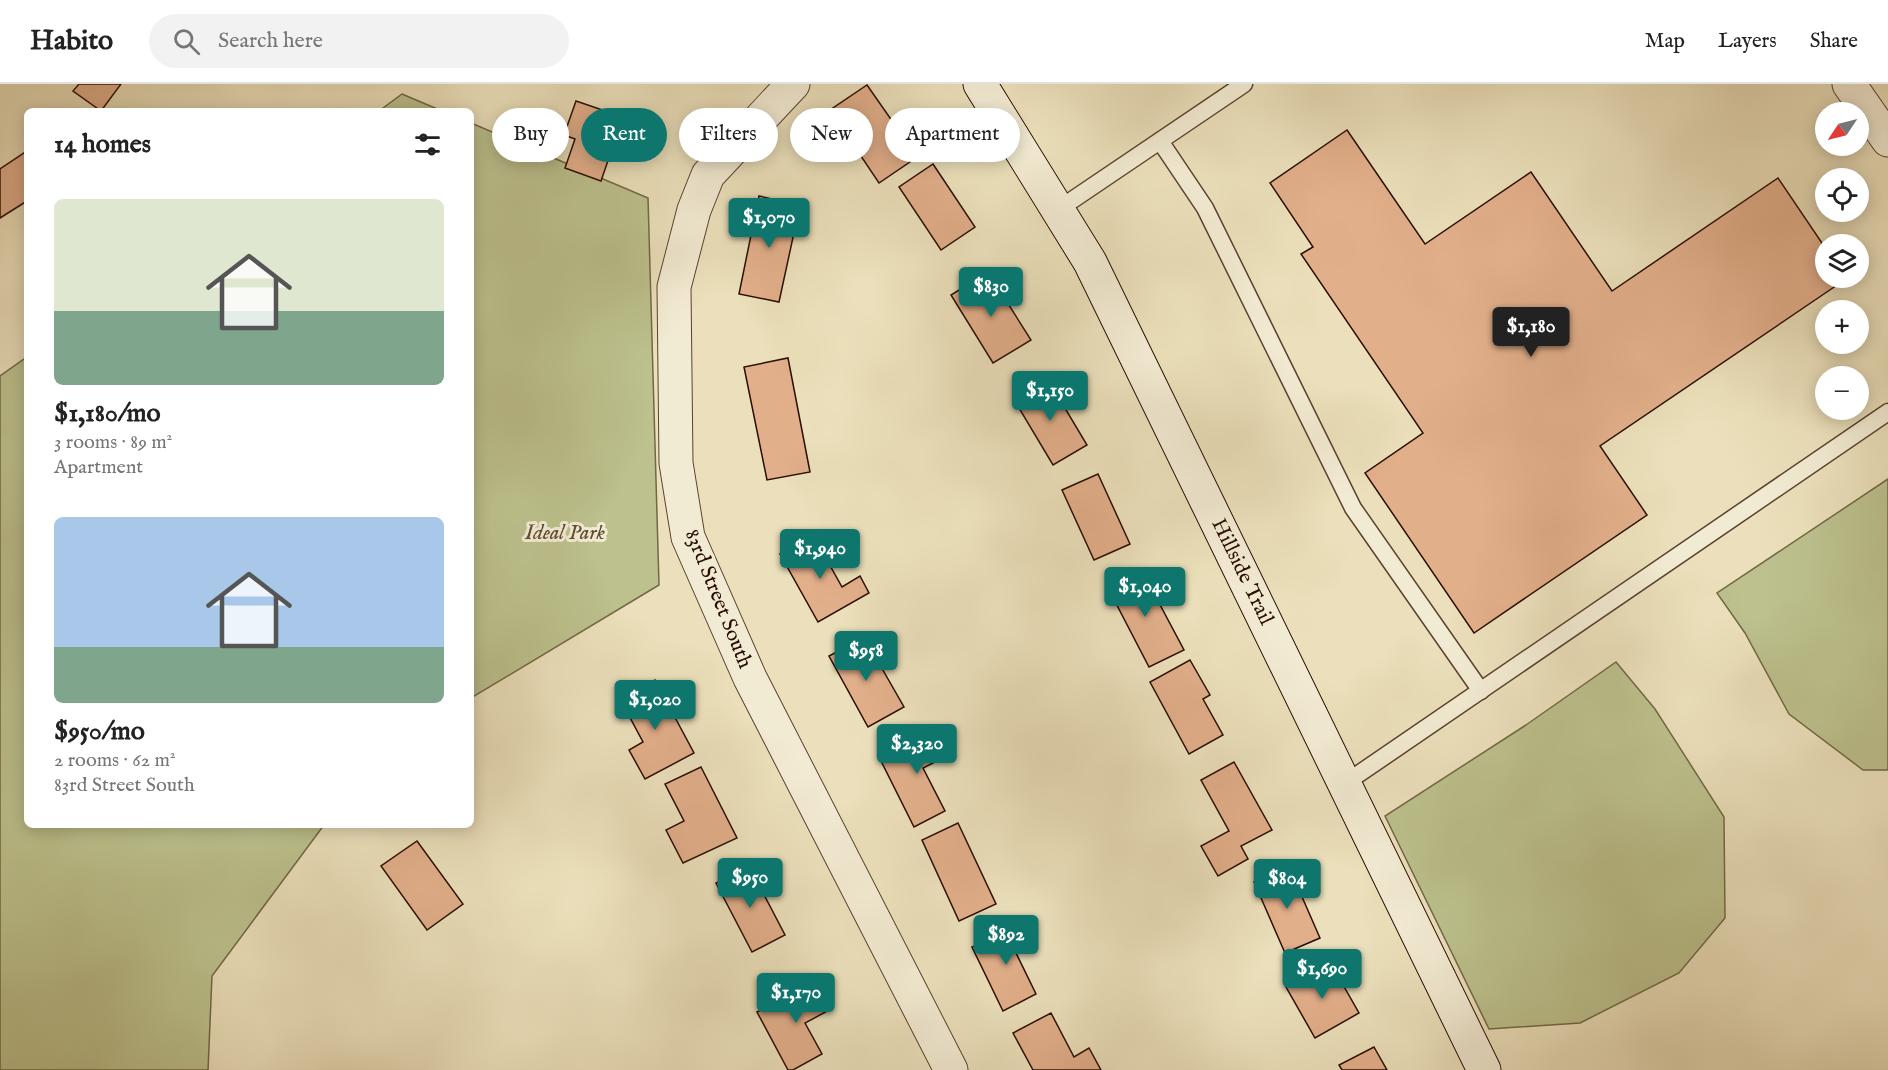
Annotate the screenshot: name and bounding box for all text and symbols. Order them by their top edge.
search box [149,14,569,68]
text: Habito [30,24,113,59]
icon: search [170,25,203,58]
text: Search here [218,27,323,55]
text: Map [1645,28,1685,55]
text: Layers [1718,28,1777,55]
text: Share [1810,28,1858,55]
north arrow [1815,102,1869,156]
map controls [1815,102,1869,420]
chip: Buy [492,108,569,162]
chip: Rent [581,108,667,162]
chip: Filters [679,108,778,162]
chip: New [790,108,873,162]
chip: Apartment [885,108,1020,162]
text: 14 homes [54,128,151,161]
icon: filters [411,128,444,161]
button: locate [1815,168,1869,222]
pin: $1,070 [720,198,818,249]
text: $1,070 [743,205,795,230]
button: layers [1815,234,1869,288]
icon: home [195,238,303,346]
pin: $830 [955,267,1027,318]
text: $830 [973,274,1009,299]
button: + [1815,300,1869,354]
pin: $1,180 [1482,307,1580,358]
text: $1,180 [1507,314,1555,339]
button: − [1815,366,1869,420]
pin: $1,150 [1001,371,1099,422]
text: $1,150 [1026,378,1074,403]
text: $1,180/mo [54,397,161,430]
text: 3 rooms · 89 m² [54,430,172,455]
text: Apartment [54,455,143,480]
street label: Hillside Trail [1205,514,1280,630]
park label: Ideal Park [524,520,605,547]
street label: 83rd Street South [678,526,758,672]
pin: $1,940 [771,529,869,580]
text: $1,940 [794,536,846,561]
icon: home [195,556,303,664]
pin: $1,040 [1096,567,1194,618]
text: $1,040 [1118,574,1172,599]
pin: $958 [830,631,902,682]
text: $958 [849,638,883,663]
pin: $1,020 [606,680,704,731]
text: $1,020 [629,687,681,712]
text: $950/mo [54,715,145,748]
pin: $2,320 [868,724,966,775]
text: $2,320 [891,731,943,756]
text: 2 rooms · 62 m² [54,748,176,773]
text: 83rd Street South [54,773,195,798]
pin: $950 [714,858,786,909]
pin: $804 [1251,859,1323,910]
text: $950 [732,865,768,890]
text: $804 [1268,866,1306,891]
pin: $892 [970,915,1042,966]
text: $892 [987,922,1025,947]
pin: $1,690 [1273,949,1371,1000]
text: $1,690 [1297,956,1347,981]
pin: $1,170 [747,973,845,1024]
text: $1,170 [771,980,821,1005]

